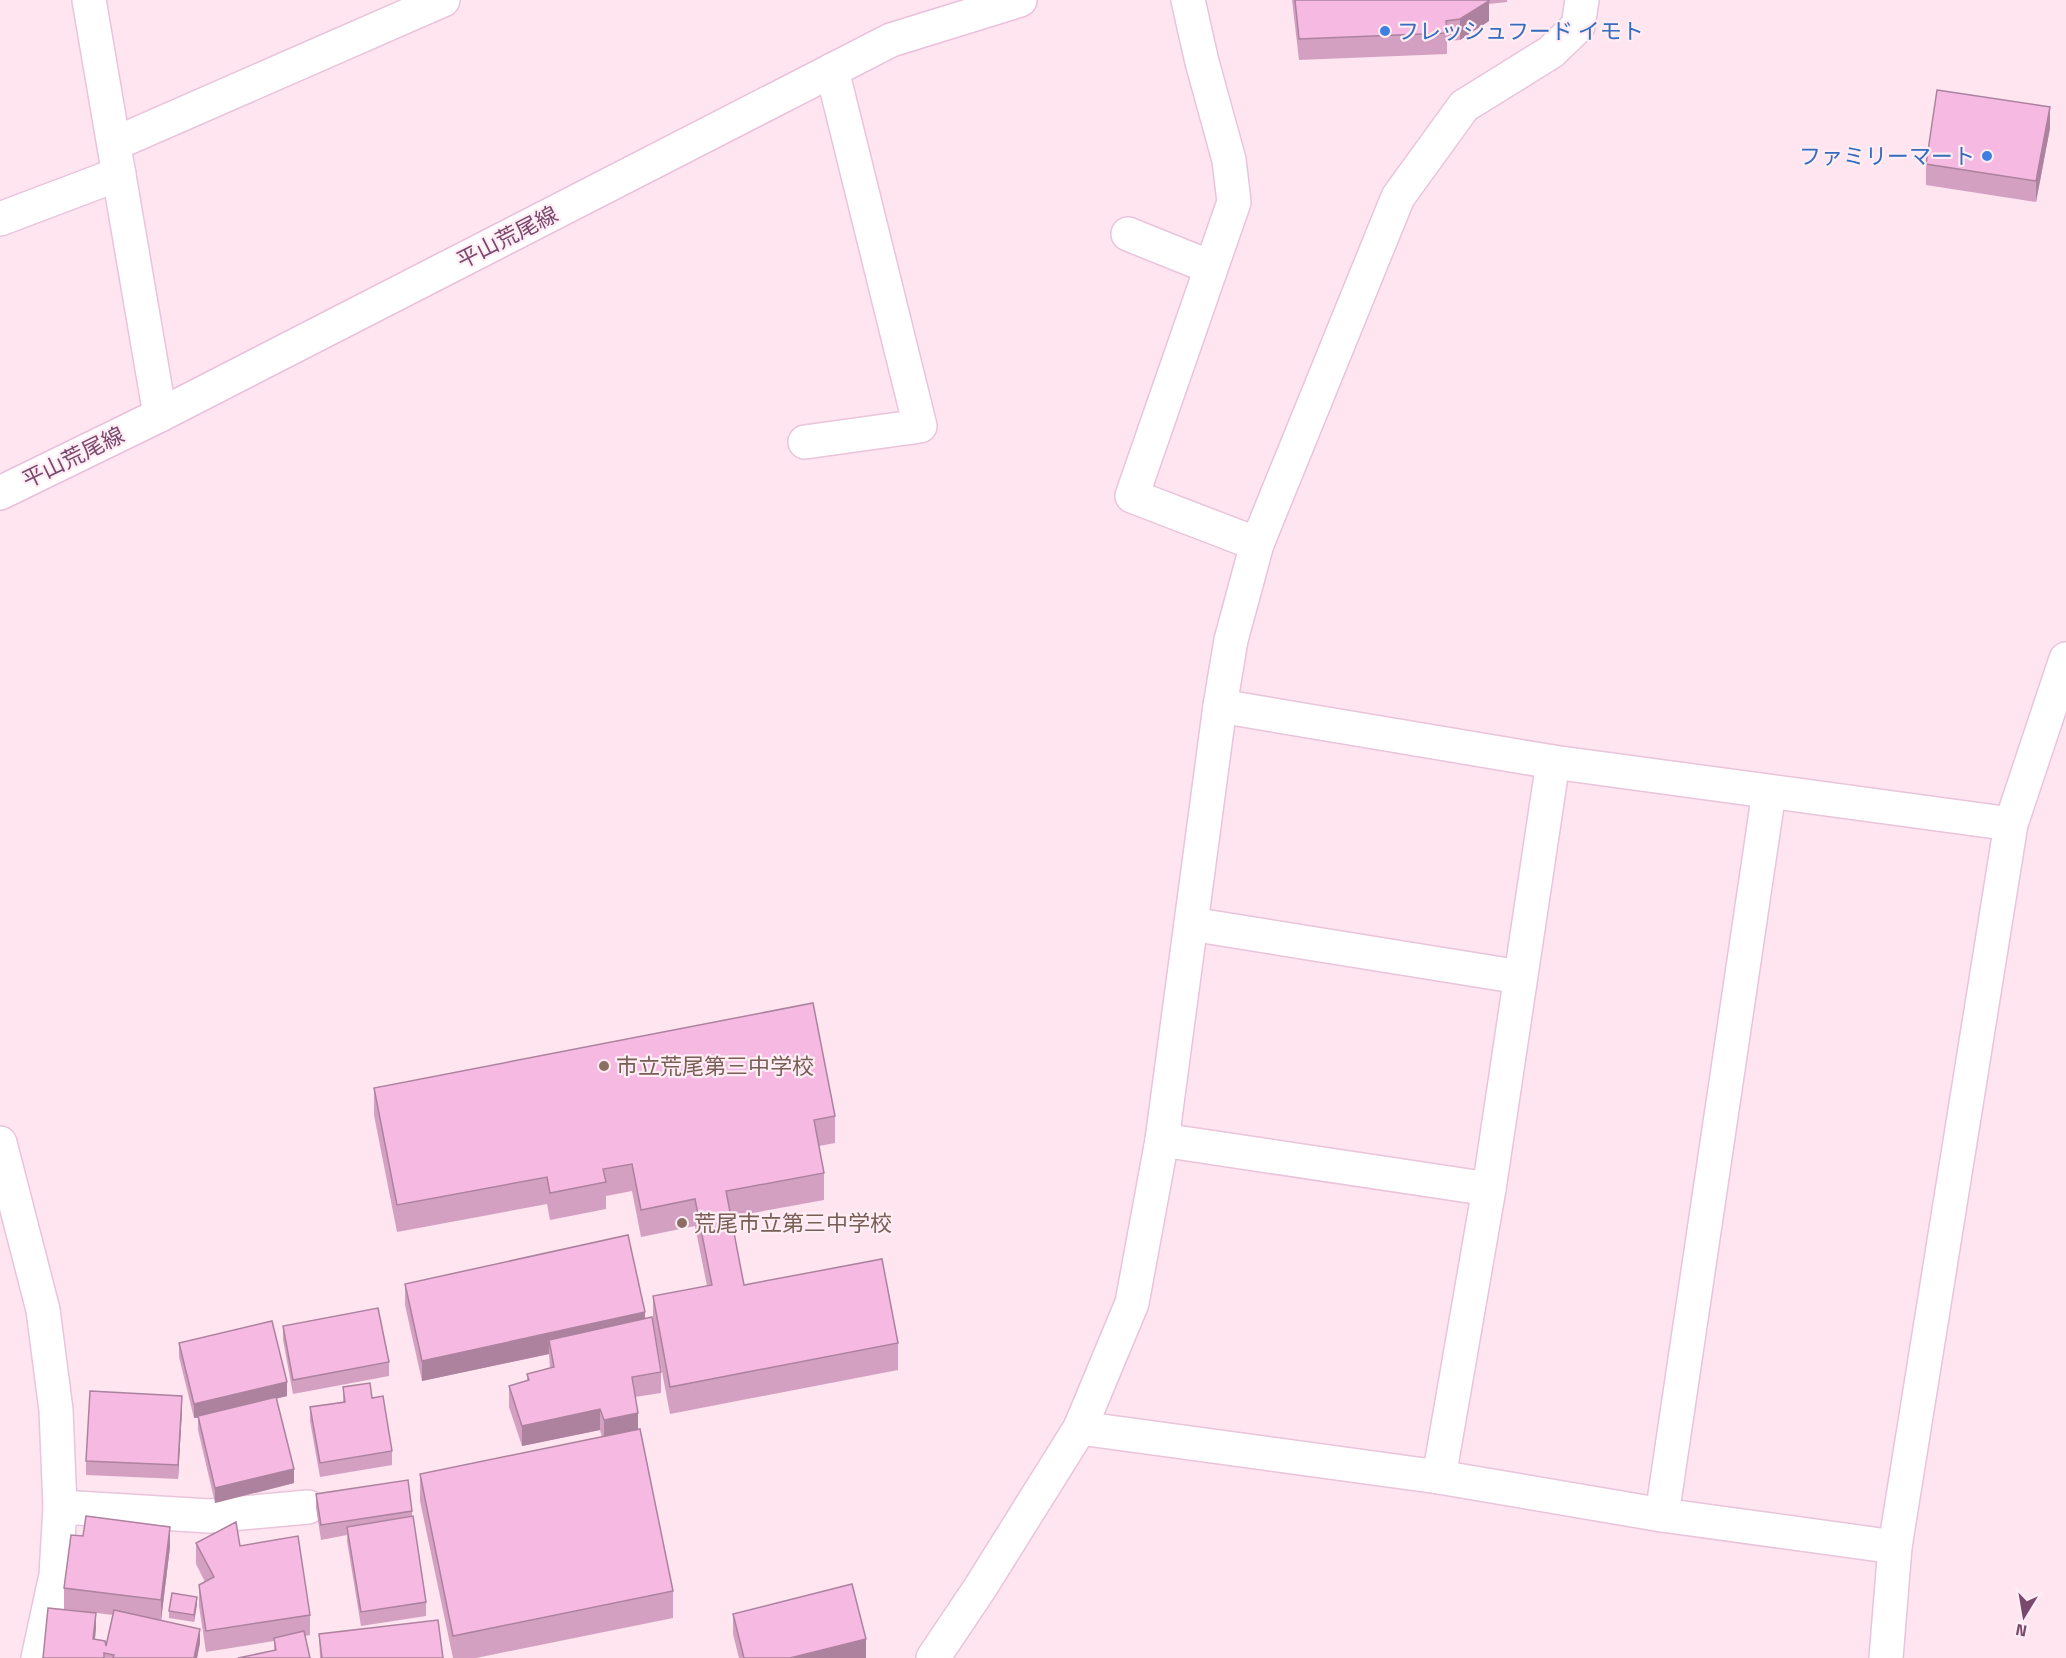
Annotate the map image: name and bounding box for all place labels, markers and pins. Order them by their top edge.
place label: フレッシュフード イモト [1397,14,1644,48]
marker: フレッシュフード イモト [1378,24,1392,38]
place label: ファミリーマート [1799,139,1975,173]
marker: ファミリーマート [1980,149,1994,163]
place label: 市立荒尾第三中学校 [616,1049,814,1083]
marker: 市立荒尾第三中学校 [597,1059,611,1073]
place label: 荒尾市立第三中学校 [694,1206,892,1240]
marker: 荒尾市立第三中学校 [675,1216,689,1230]

